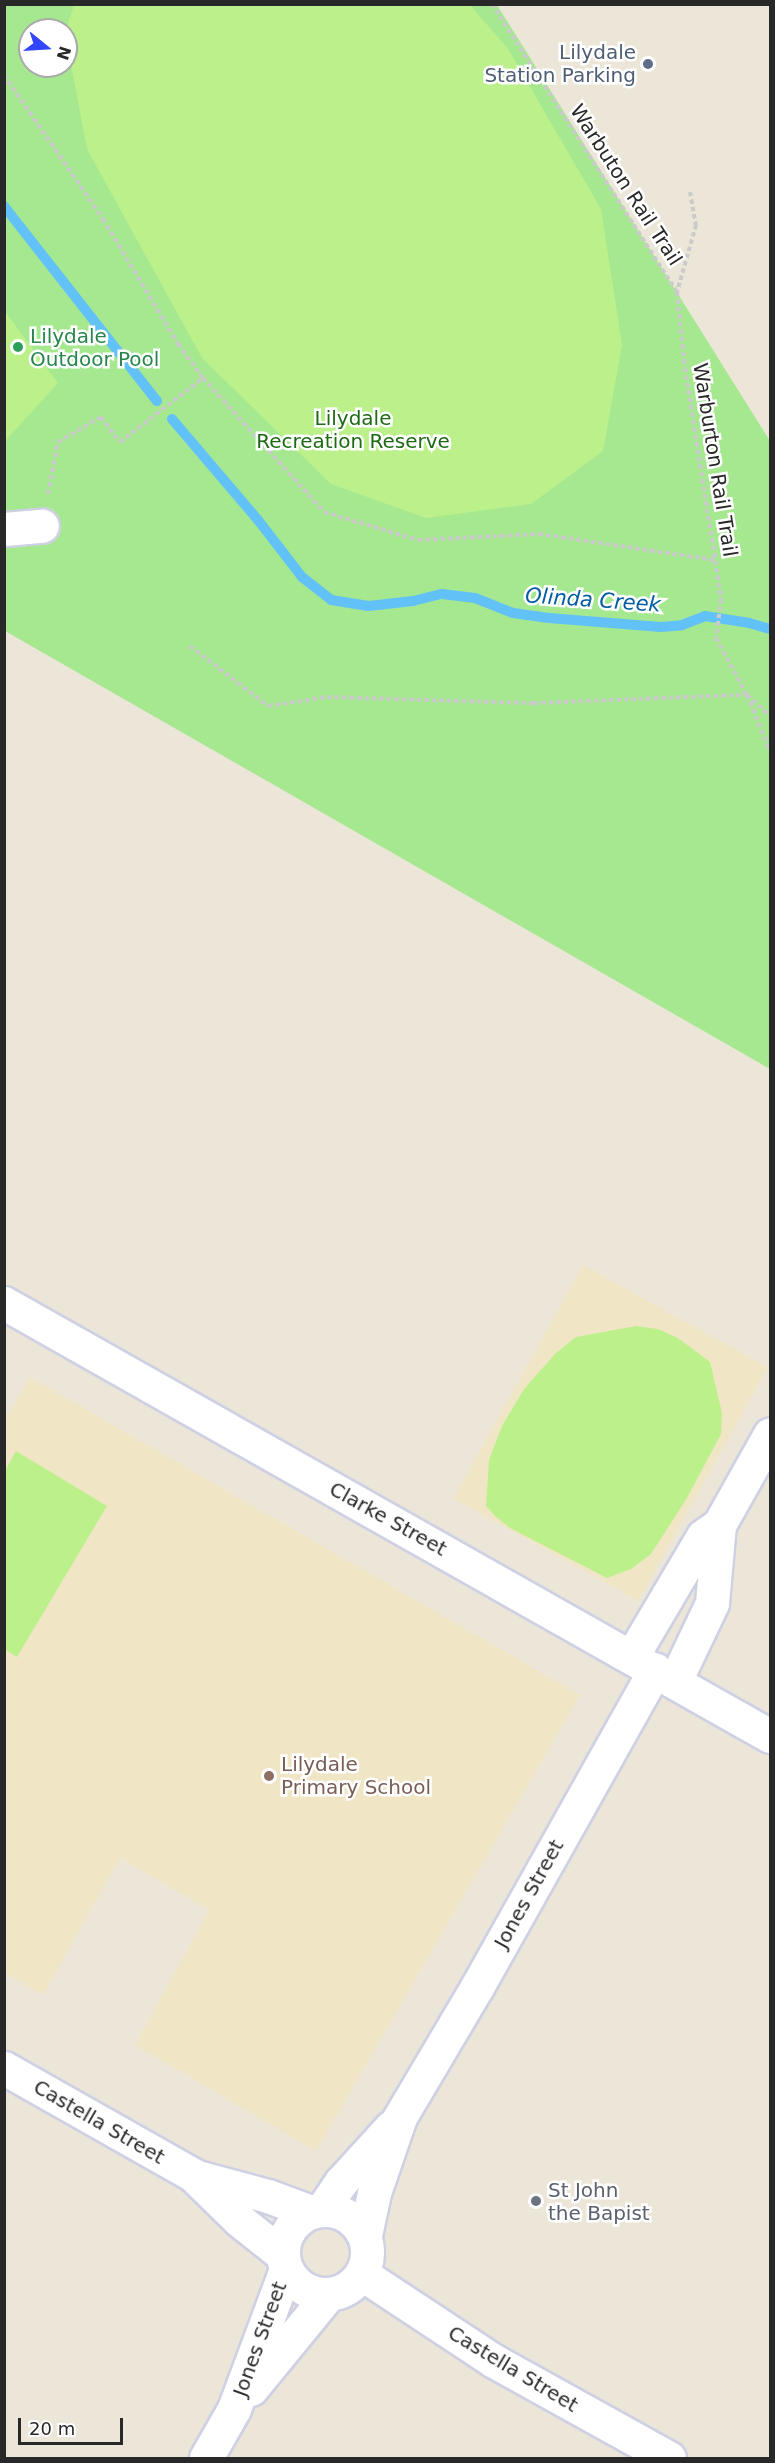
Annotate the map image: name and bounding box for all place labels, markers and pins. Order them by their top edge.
place label: Lilydale Station Parking [484,40,636,87]
marker: Lilydale Station Parking [641,57,655,71]
place label: Lilydale Outdoor Pool [30,324,159,371]
marker: Lilydale Outdoor Pool [11,340,25,354]
place label: Lilydale Primary School [281,1752,431,1799]
marker: Lilydale Primary School [262,1769,276,1783]
place label: St John the Bapist [548,2178,650,2225]
marker: St John the Bapist [529,2194,543,2208]

